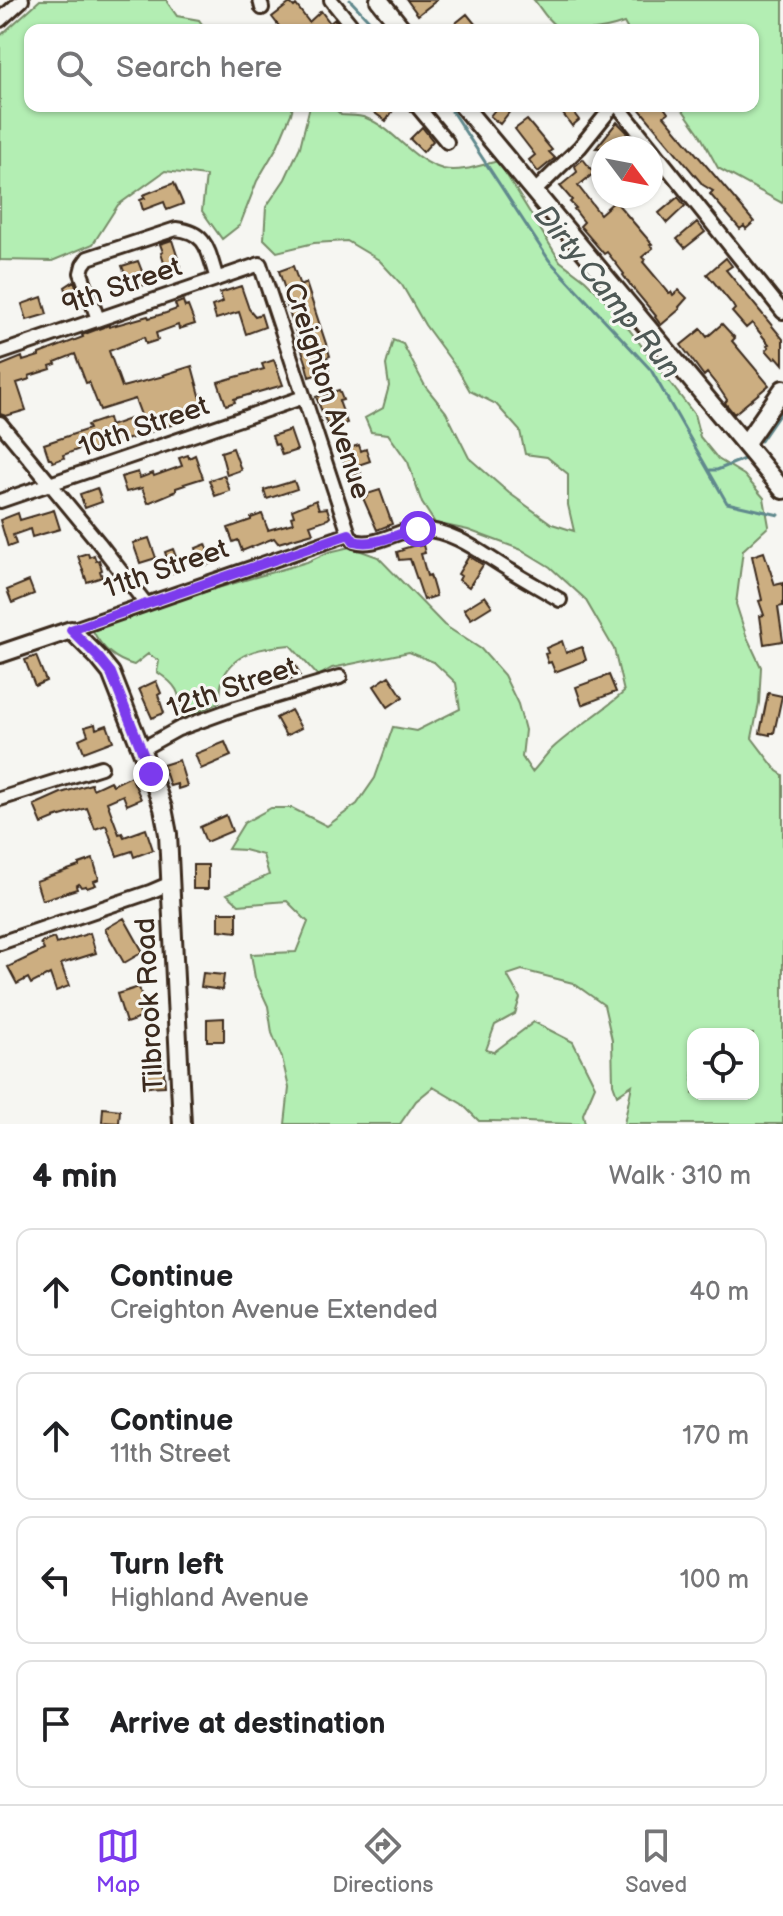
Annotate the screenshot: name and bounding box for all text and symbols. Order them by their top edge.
search box [24,24,759,112]
icon: search [52,46,96,90]
text: Search here [116,50,282,86]
north arrow [591,136,663,208]
water label: Dirty Camp Run [526,198,688,386]
street label: 9th Street [58,250,186,322]
street label: Creighton Avenue [277,279,377,503]
street label: 10th Street [75,389,214,465]
route start [400,511,436,547]
street label: 11th Street [99,532,233,606]
street label: 12th Street [163,650,302,726]
route end [133,756,169,792]
street label: Tilbrook Road [129,917,171,1093]
map controls [687,1028,759,1100]
button: locate [687,1028,759,1100]
text: 4 min [32,1156,118,1197]
text: Walk · 310 m [609,1161,751,1192]
text: Continue [110,1259,233,1295]
icon: ahead [34,1270,78,1314]
text: 40 m [689,1277,749,1308]
text: Creighton Avenue Extended [110,1295,438,1326]
text: Continue [110,1403,233,1439]
icon: ahead [34,1414,78,1458]
text: 170 m [682,1421,749,1452]
text: 11th Street [110,1439,230,1470]
text: Turn left [110,1547,224,1583]
icon: left [34,1558,78,1602]
text: 100 m [680,1565,749,1596]
text: Highland Avenue [110,1583,309,1614]
icon: arrive [34,1702,78,1746]
text: Arrive at destination [110,1706,386,1742]
tab: Map [96,1824,140,1899]
tab: Directions [332,1824,433,1899]
tab: Saved [625,1824,687,1899]

